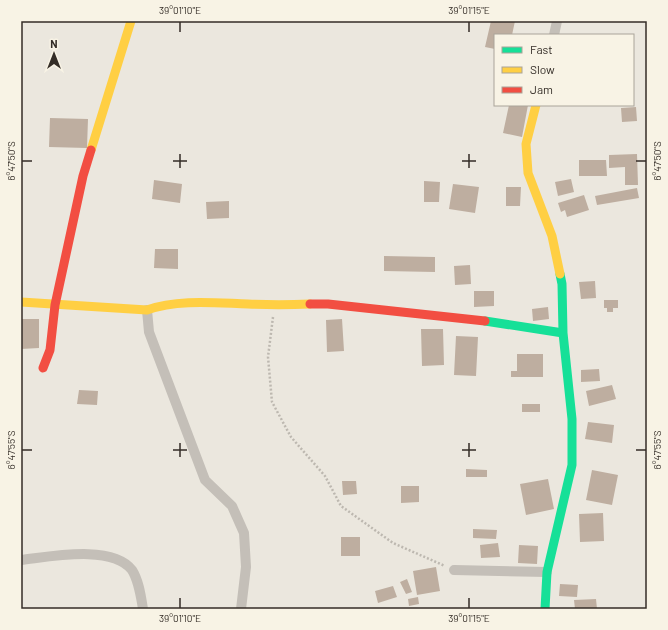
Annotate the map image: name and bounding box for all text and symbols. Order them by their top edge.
text: 39°01'10"E [159,4,201,16]
text: 39°01'15"E [448,4,490,16]
north arrow [34,34,74,74]
legend [494,34,634,106]
text: N [50,37,58,50]
text: Fast [530,42,553,56]
text: Slow [530,62,555,76]
text: Jam [530,82,553,96]
text: 6°47'50"S [5,141,17,181]
text: 6°47'50"S [651,141,663,181]
text: 6°47'55"S [5,430,17,469]
text: 6°47'55"S [651,430,663,469]
text: 39°01'10"E [159,612,201,624]
text: 39°01'15"E [448,612,490,624]

